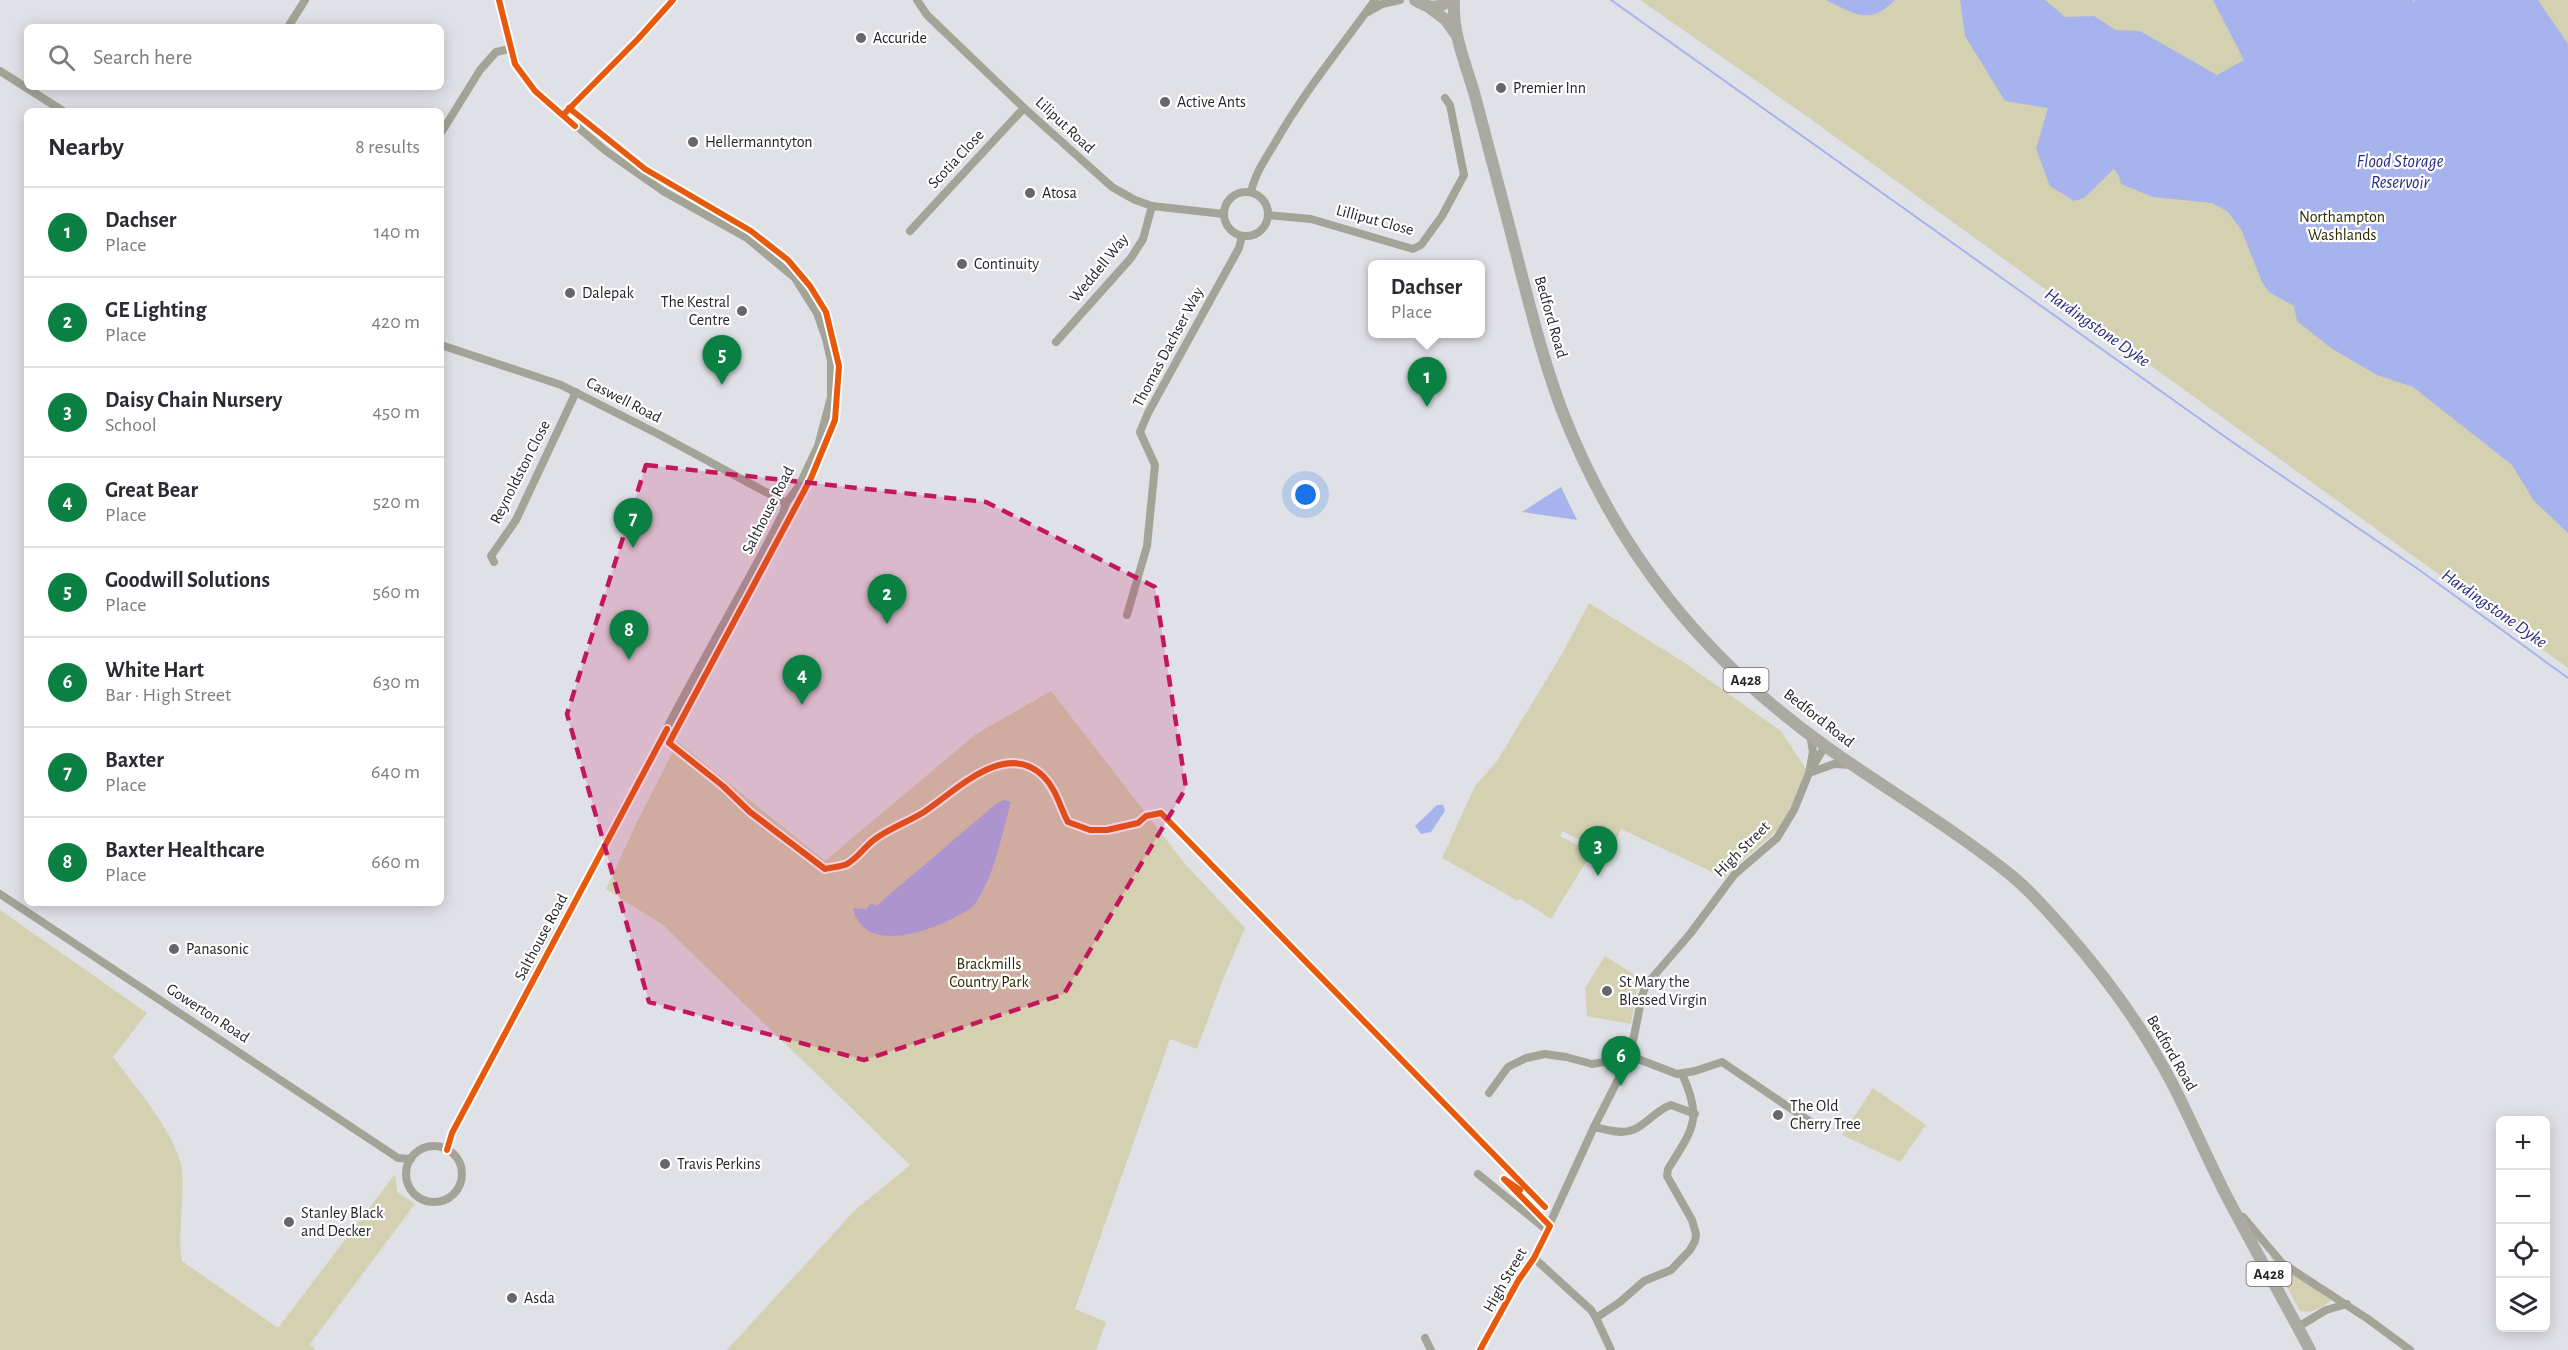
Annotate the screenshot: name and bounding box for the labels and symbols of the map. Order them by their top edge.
place label: Accuride [873,30,927,46]
marker: Accuride [854,31,868,45]
place label: Premier Inn [1513,80,1586,96]
marker: Premier Inn [1494,81,1508,95]
street label: Liliput Road [1032,94,1098,156]
place label: Active Ants [1177,94,1246,110]
marker: Active Ants [1158,95,1172,109]
street label: Scotia Close [925,127,987,191]
place label: Hellermanntyton [705,134,813,151]
marker: Hellermanntyton [686,135,700,149]
water label: Flood Storage Reservoir [2357,153,2444,192]
place label: Atosa [1042,185,1077,201]
marker: Atosa [1023,186,1037,200]
street label: Lilliput Close [1334,202,1416,238]
park label: Northampton Washlands [2299,209,2385,243]
street label: Weddell Way [1067,231,1132,306]
place label: Continuity [974,256,1039,273]
marker: Continuity [955,257,969,271]
street label: Bedford Road [1532,274,1570,360]
street label: Thomas Dachser Way [1130,284,1207,410]
place label: Dalepak [582,285,635,301]
water label: Hardingstone Dyke [2041,285,2153,371]
marker: Dalepak [563,286,577,300]
place label: The Kestral Centre [661,294,730,328]
marker: The Kestral Centre [735,304,749,318]
pin: 5 [702,336,742,385]
pin: 1 [1408,358,1446,407]
street label: Caswell Road [584,374,664,426]
street label: Reynoldston Close [487,418,554,527]
street label: Salthouse Road [739,464,797,556]
your location [1291,480,1320,509]
pin: 7 [614,498,652,548]
water label: Hardingstone Dyke [2438,566,2550,652]
pin: 2 [868,574,906,624]
pin: 8 [610,610,648,660]
pin: 4 [782,656,822,705]
road number: A428 [1724,668,1768,692]
street label: Bedford Road [1781,686,1857,750]
street label: High Street [1711,818,1773,880]
pin: 3 [1578,826,1618,876]
street label: Salthouse Road [511,891,571,983]
place label: Panasonic [186,941,249,957]
marker: Panasonic [167,942,181,956]
park label: Brackmills Country Park [949,956,1030,991]
place label: St Mary the Blessed Virgin [1619,974,1707,1008]
street label: Gowerton Road [164,980,252,1046]
marker: St Mary the Blessed Virgin [1600,984,1614,998]
street label: Bedford Road [2144,1013,2200,1093]
pin: 6 [1602,1036,1640,1086]
place label: The Old Cherry Tree [1790,1098,1861,1133]
marker: The Old Cherry Tree [1771,1108,1785,1122]
place label: Travis Perkins [677,1156,761,1172]
marker: Travis Perkins [658,1157,672,1171]
place label: Stanley Black and Decker [301,1205,384,1239]
marker: Stanley Black and Decker [282,1215,296,1229]
street label: High Street [1480,1245,1530,1315]
road number: A428 [2246,1262,2292,1286]
place label: Asda [524,1290,555,1306]
marker: Asda [505,1291,519,1305]

